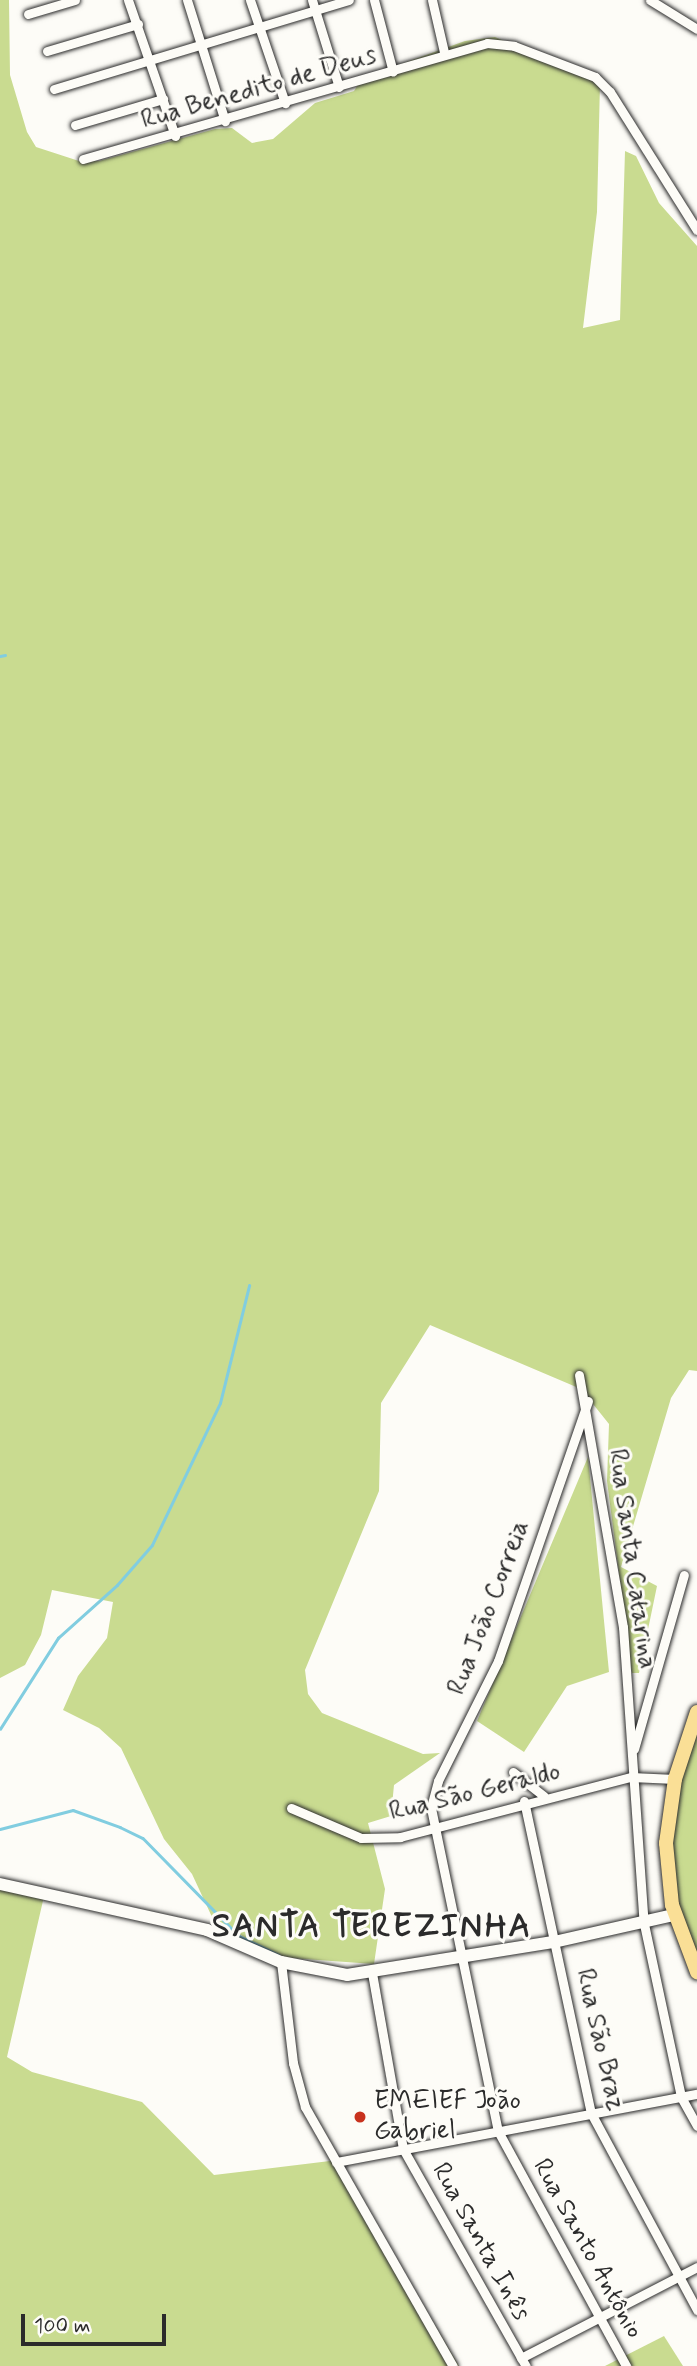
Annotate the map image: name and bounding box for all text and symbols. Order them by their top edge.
street label: Rua Benedito de Deus [141,41,377,137]
street label: Rua Santa Catarina [600,1449,662,1669]
street label: Rua João Correia [442,1515,538,1701]
street label: Rua São Geraldo [388,1757,562,1829]
district label: SANTA TEREZINHA [217,1908,527,1948]
street label: Rua São Braz [567,1965,631,2115]
place label: EMEIEF João Gabriel [374,2086,524,2148]
marker: EMEIEF João Gabriel [352,2109,368,2125]
street label: Rua Santo Antônio [525,2155,649,2343]
street label: Rua Santa Inês [425,2159,535,2325]
scale bar [24,2300,170,2344]
text: 100 m [34,2312,90,2340]

